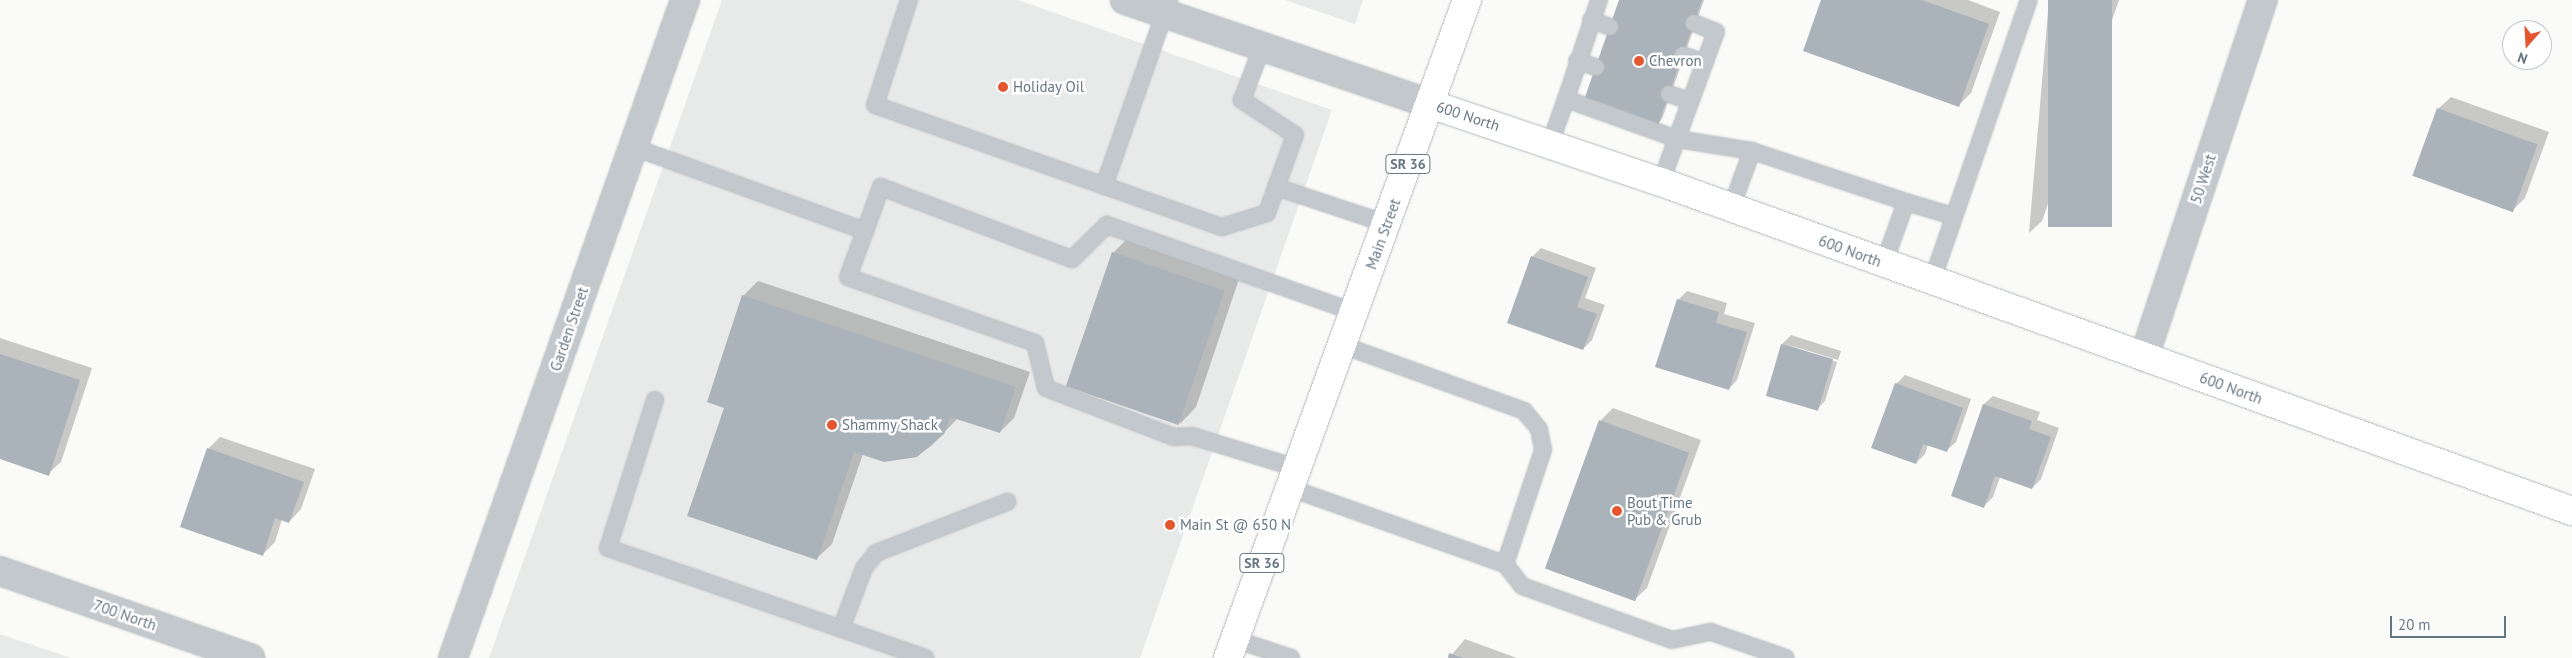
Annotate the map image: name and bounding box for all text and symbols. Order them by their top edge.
north arrow [2502,20,2552,70]
text: N [2515,48,2530,68]
place label: Chevron [1649,52,1702,70]
marker: Chevron [1633,55,1645,67]
place label: Holiday Oil [1013,78,1085,96]
marker: Holiday Oil [997,81,1009,93]
street label: 600 North [1434,97,1502,135]
road number: SR 36 [1384,152,1432,175]
street label: 50 West [2187,152,2219,206]
street label: Main Street [1362,196,1404,272]
street label: 600 North [1816,231,1884,271]
street label: Garden Street [546,285,592,373]
street label: 600 North [2197,368,2265,408]
place label: Shammy Shack [842,416,939,434]
marker: Shammy Shack [826,419,838,431]
place label: Bout Time Pub & Grub [1627,493,1702,528]
marker: Bout Time Pub & Grub [1611,505,1623,517]
place label: Main St @ 650 N [1180,516,1291,534]
marker: Main St @ 650 N [1164,519,1176,531]
road number: SR 36 [1238,552,1286,574]
street label: 700 North [91,596,159,634]
scale bar [2392,606,2508,638]
text: 20 m [2398,615,2431,634]

